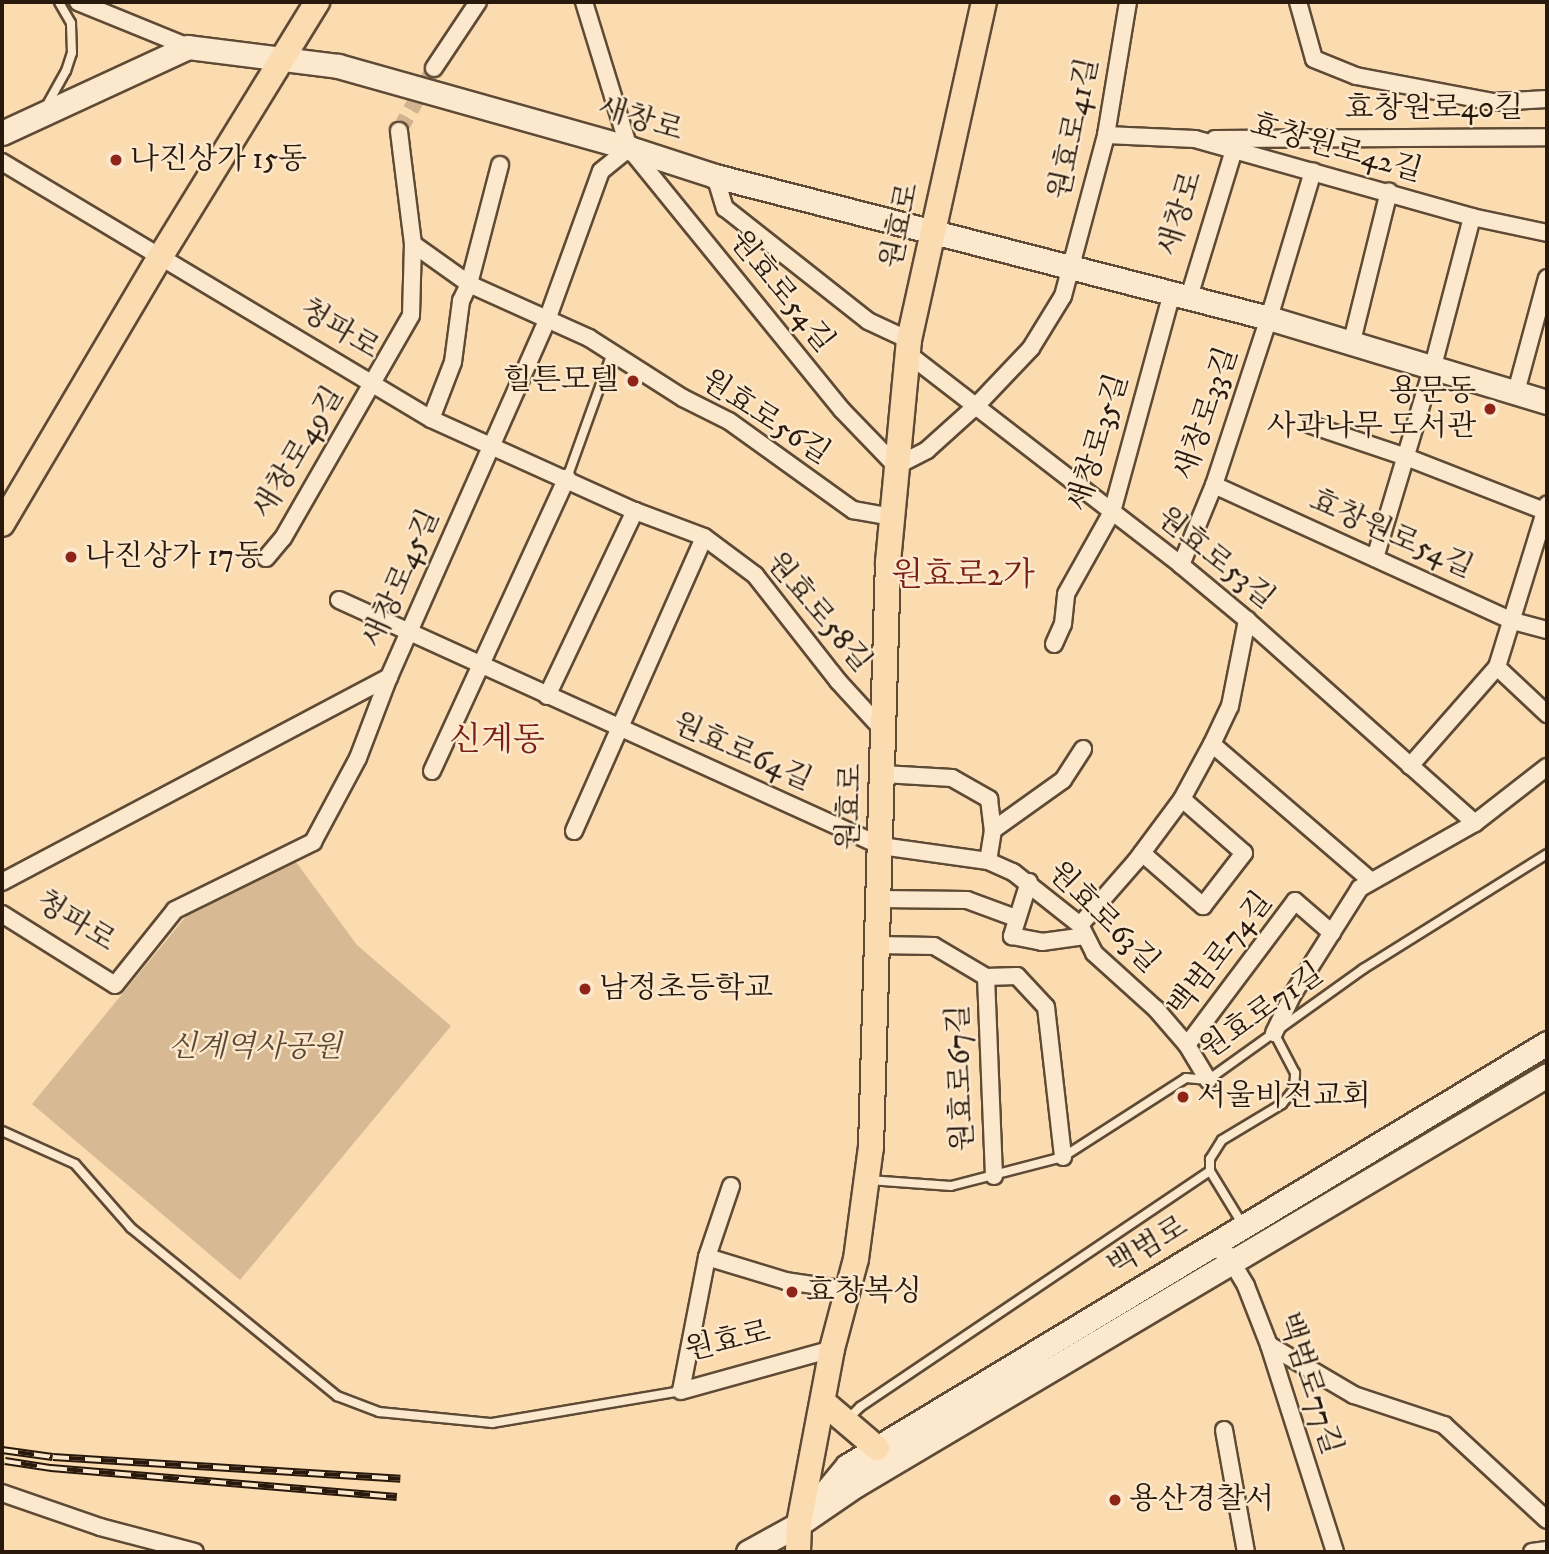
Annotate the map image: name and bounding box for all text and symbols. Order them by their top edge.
street label: 원효로41길 [1042,55,1108,203]
street label: 새창로 [593,90,687,150]
street label: 효창원로40길 [1345,91,1523,127]
street label: 효창원로42길 [1246,107,1426,191]
place label: 나진상가 15동 [130,142,307,178]
marker: 나진상가 15동 [108,152,124,168]
street label: 새창로 [1151,167,1211,261]
street label: 원효로 [874,180,928,272]
street label: 원효로54길 [721,224,841,360]
street label: 청파로 [292,292,386,368]
street label: 새창로33길 [1167,343,1247,485]
place label: 힐튼모텔 [503,363,619,399]
street label: 원효로56길 [694,363,836,473]
street label: 새창로35길 [1061,370,1137,516]
marker: 힐튼모텔 [625,373,641,389]
place label: 용문동 사과나무 도서관 [1267,374,1476,444]
street label: 새창로49길 [245,380,353,526]
marker: 용문동 사과나무 도서관 [1482,401,1498,417]
street label: 효창원로54길 [1304,483,1478,587]
street label: 원효로53길 [1148,500,1282,618]
street label: 새창로45길 [355,504,449,654]
place label: 나진상가 17동 [85,539,263,575]
street label: 원효로58길 [757,546,879,680]
marker: 나진상가 17동 [63,549,79,565]
district label: 원효로2가 [891,556,1035,596]
street label: 원효로64길 [667,706,817,800]
district label: 신계동 [449,721,545,761]
street label: 원효로 [831,763,871,851]
street label: 원효로63길 [1040,855,1166,981]
street label: 청파로 [29,884,121,960]
street label: 백범로74길 [1161,885,1281,1025]
street label: 원효로71길 [1193,956,1331,1068]
place label: 남정초등학교 [599,971,773,1007]
marker: 남정초등학교 [577,981,593,997]
street label: 원효로67길 [941,1004,983,1152]
park label: 신계역사공원 [168,1030,342,1066]
place label: 서울비전교회 [1197,1079,1371,1115]
marker: 서울비전교회 [1175,1089,1191,1105]
street label: 백범로 [1101,1209,1195,1285]
place label: 효창복싱 [806,1274,922,1310]
marker: 효창복싱 [784,1284,800,1300]
street label: 백범로77길 [1269,1308,1349,1460]
street label: 원효로 [682,1315,774,1369]
place label: 용산경찰서 [1129,1482,1274,1518]
marker: 용산경찰서 [1107,1492,1123,1508]

